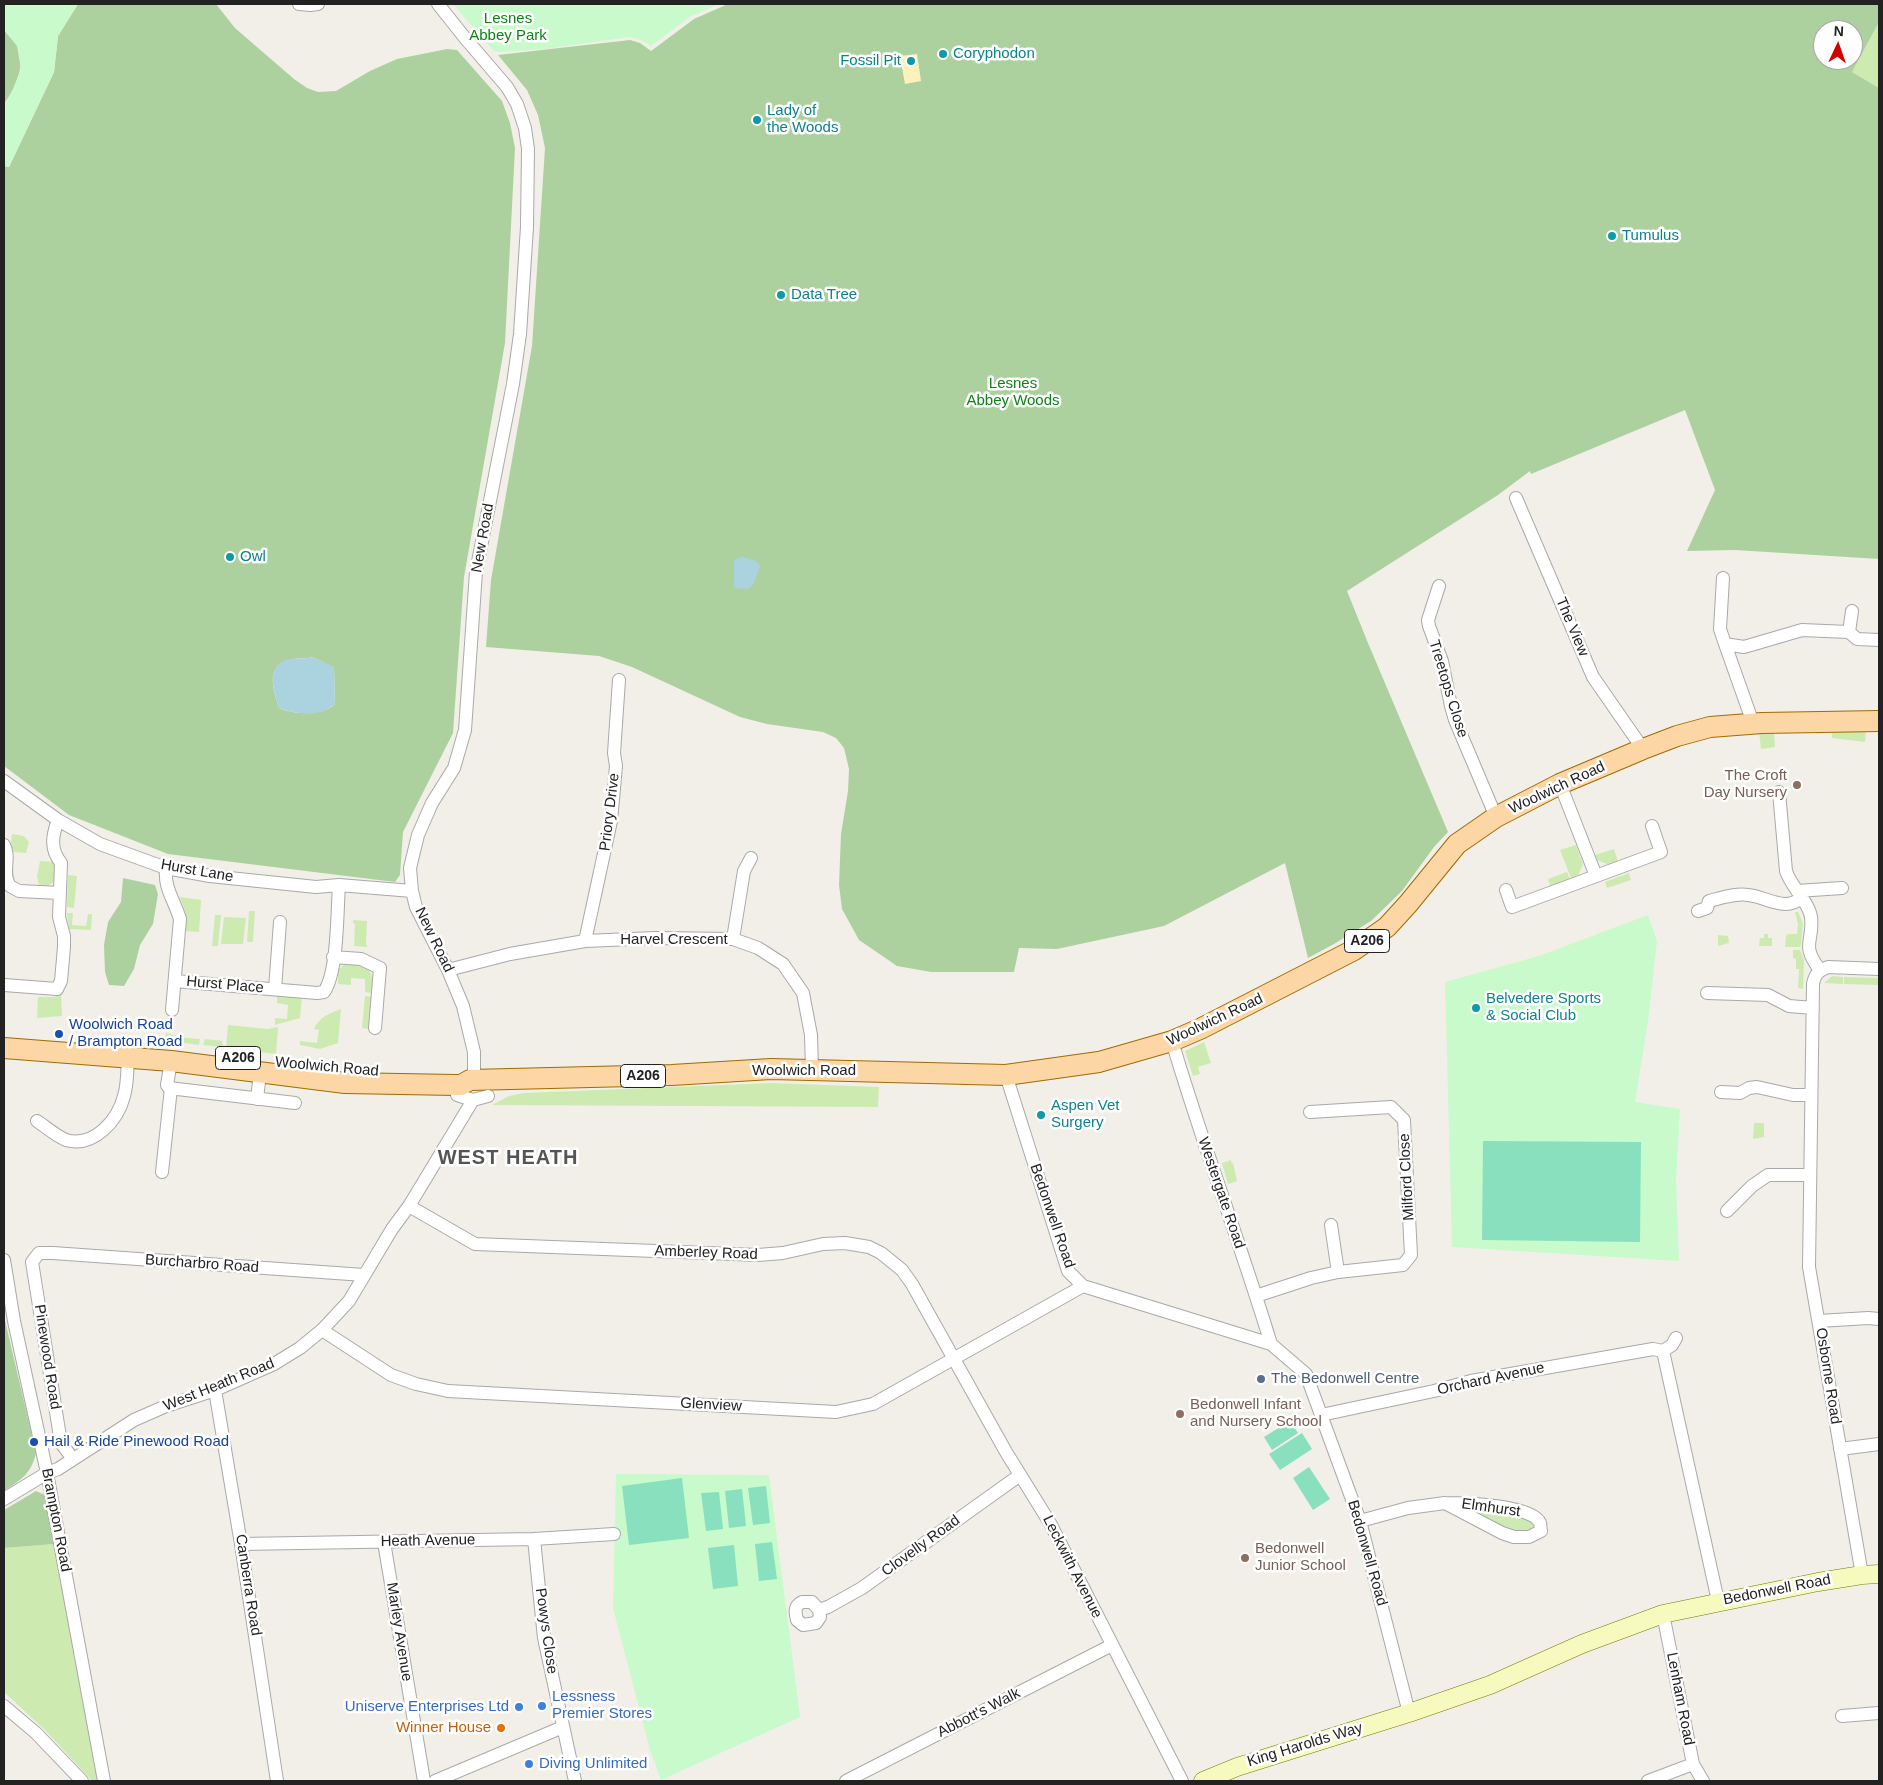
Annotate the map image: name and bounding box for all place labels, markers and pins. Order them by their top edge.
place label: Coryphodon [953,45,1035,63]
marker: Coryphodon [937,48,949,60]
place label: Fossil Pit [840,52,901,70]
marker: Fossil Pit [905,55,917,67]
place label: Lady of the Woods [767,102,838,137]
marker: Lady of the Woods [751,114,763,126]
place label: Tumulus [1622,227,1679,245]
marker: Tumulus [1606,230,1618,242]
place label: Data Tree [791,286,857,304]
marker: Data Tree [775,289,787,301]
place label: Owl [240,548,266,566]
marker: Owl [224,551,236,563]
place label: The Croft Day Nursery [1704,767,1787,802]
marker: The Croft Day Nursery [1791,779,1803,791]
place label: Belvedere Sports & Social Club [1486,990,1601,1025]
marker: Belvedere Sports & Social Club [1470,1002,1482,1014]
place label: Woolwich Road / Brampton Road [69,1016,182,1051]
marker: Woolwich Road / Brampton Road [53,1028,65,1040]
place label: Aspen Vet Surgery [1051,1097,1119,1132]
marker: Aspen Vet Surgery [1035,1109,1047,1121]
place label: The Bedonwell Centre [1271,1370,1419,1388]
marker: The Bedonwell Centre [1255,1373,1267,1385]
place label: Bedonwell Infant and Nursery School [1190,1396,1322,1431]
marker: Bedonwell Infant and Nursery School [1174,1408,1186,1420]
place label: Hail & Ride Pinewood Road [44,1433,229,1451]
marker: Hail & Ride Pinewood Road [28,1436,40,1448]
place label: Bedonwell Junior School [1255,1540,1346,1575]
marker: Bedonwell Junior School [1239,1552,1251,1564]
place label: Lessness Premier Stores [552,1688,652,1723]
place label: Uniserve Enterprises Ltd [345,1698,509,1716]
marker: Lessness Premier Stores [536,1700,548,1712]
marker: Uniserve Enterprises Ltd [513,1701,525,1713]
place label: Winner House [396,1719,491,1737]
marker: Winner House [495,1722,507,1734]
place label: Diving Unlimited [539,1755,647,1773]
marker: Diving Unlimited [523,1758,535,1770]

